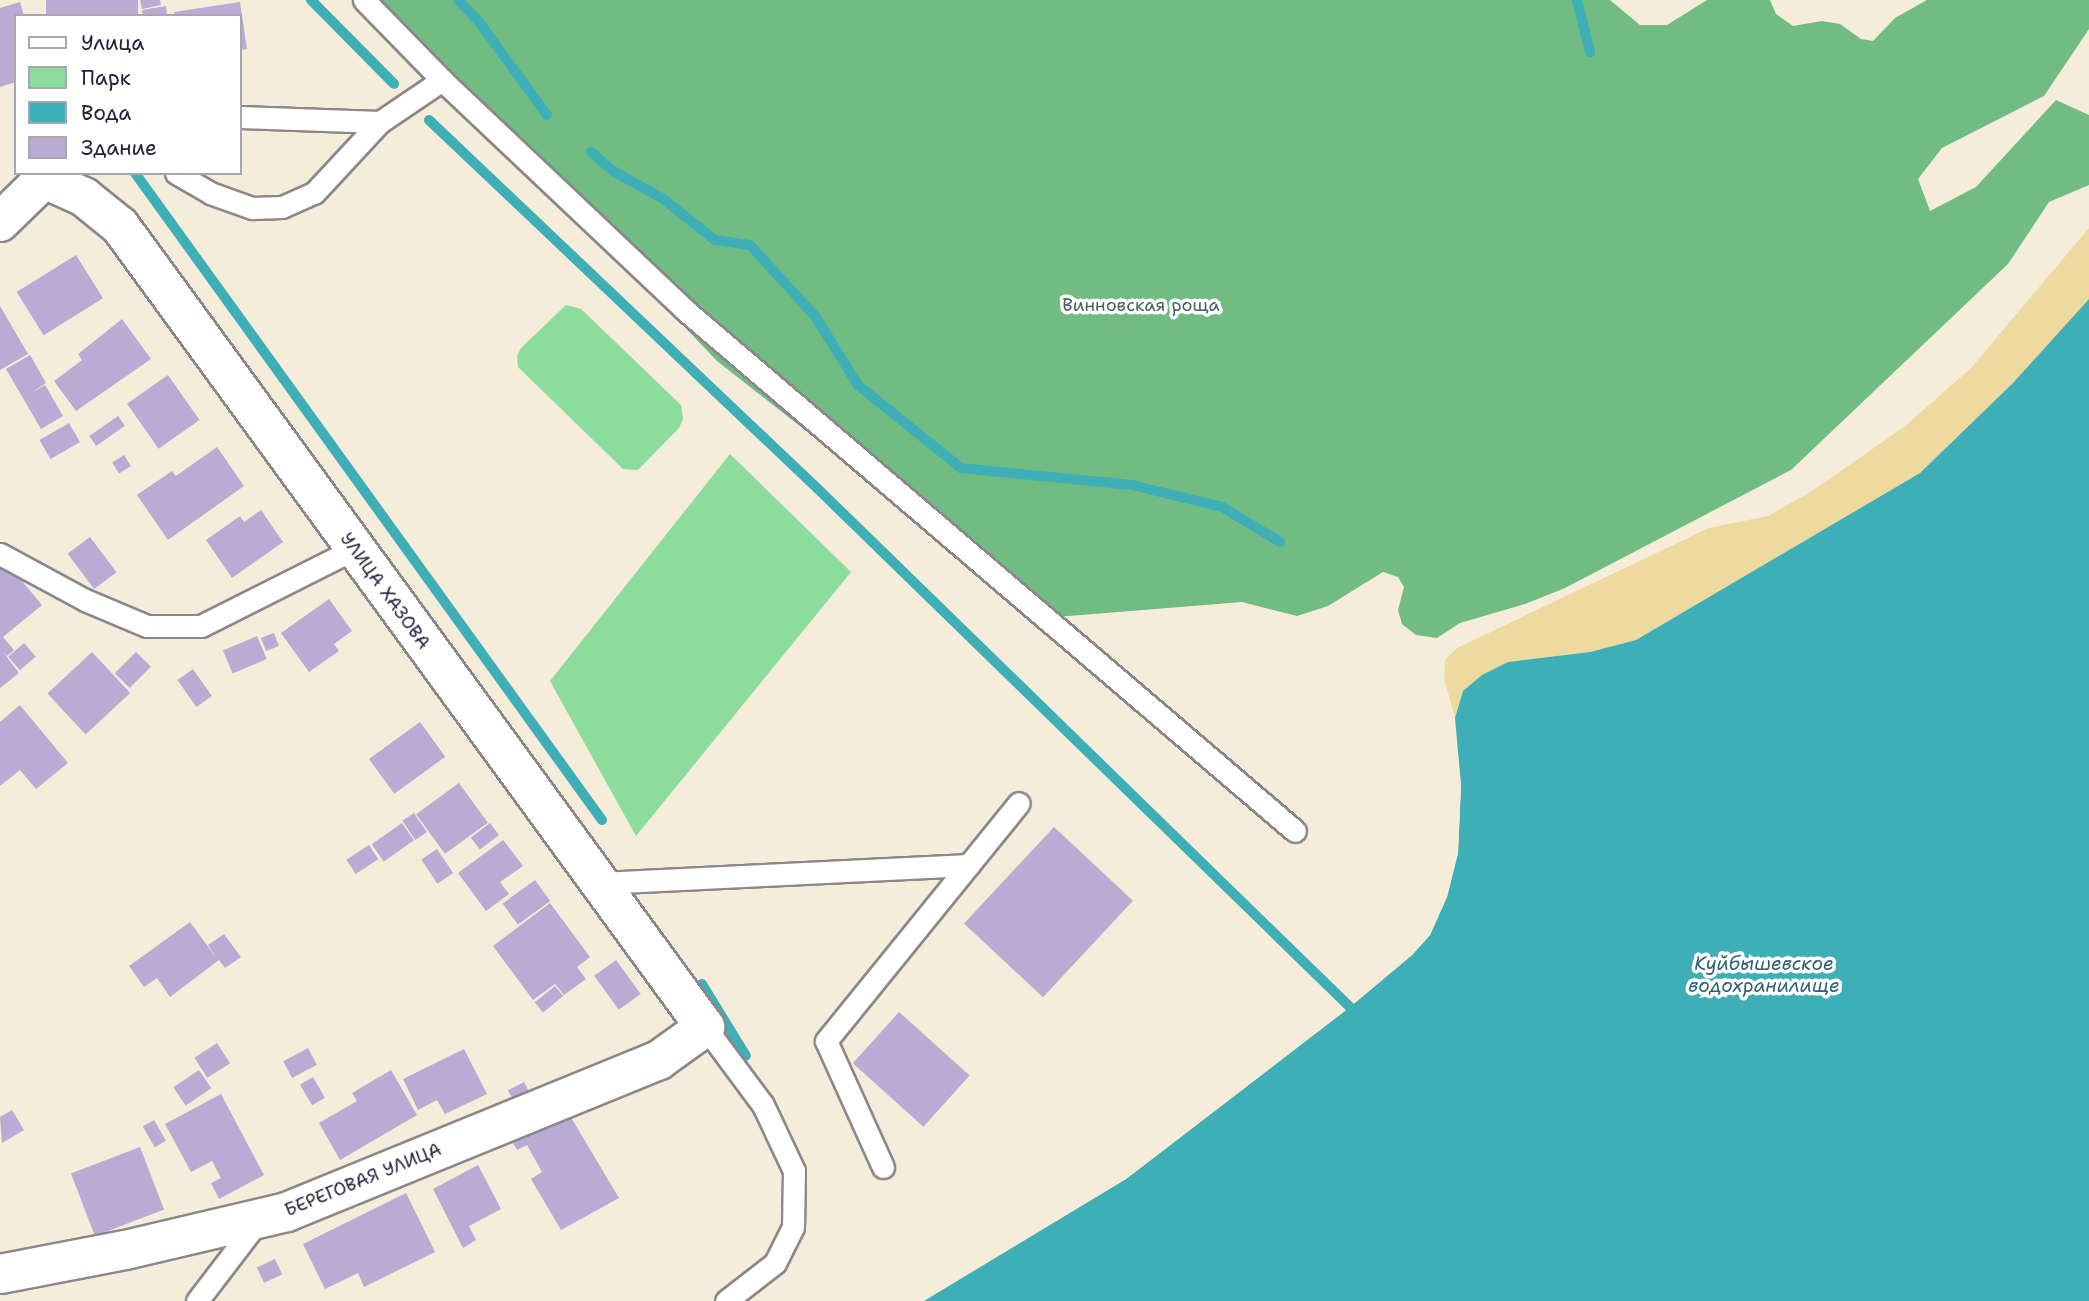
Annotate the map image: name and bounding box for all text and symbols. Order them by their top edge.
legend [14,14,242,175]
text: Улица [81,29,144,57]
text: Парк [81,64,131,92]
text: Вода [81,99,131,127]
text: Здание [81,134,157,162]
park label: Винновская роща [1062,294,1220,316]
street label: УЛИЦА ХАЗОВА [336,529,434,653]
water label: Куйбышевское водохранилище [1688,953,1840,997]
street label: БЕРЕГОВАЯ УЛИЦА [281,1139,445,1221]

